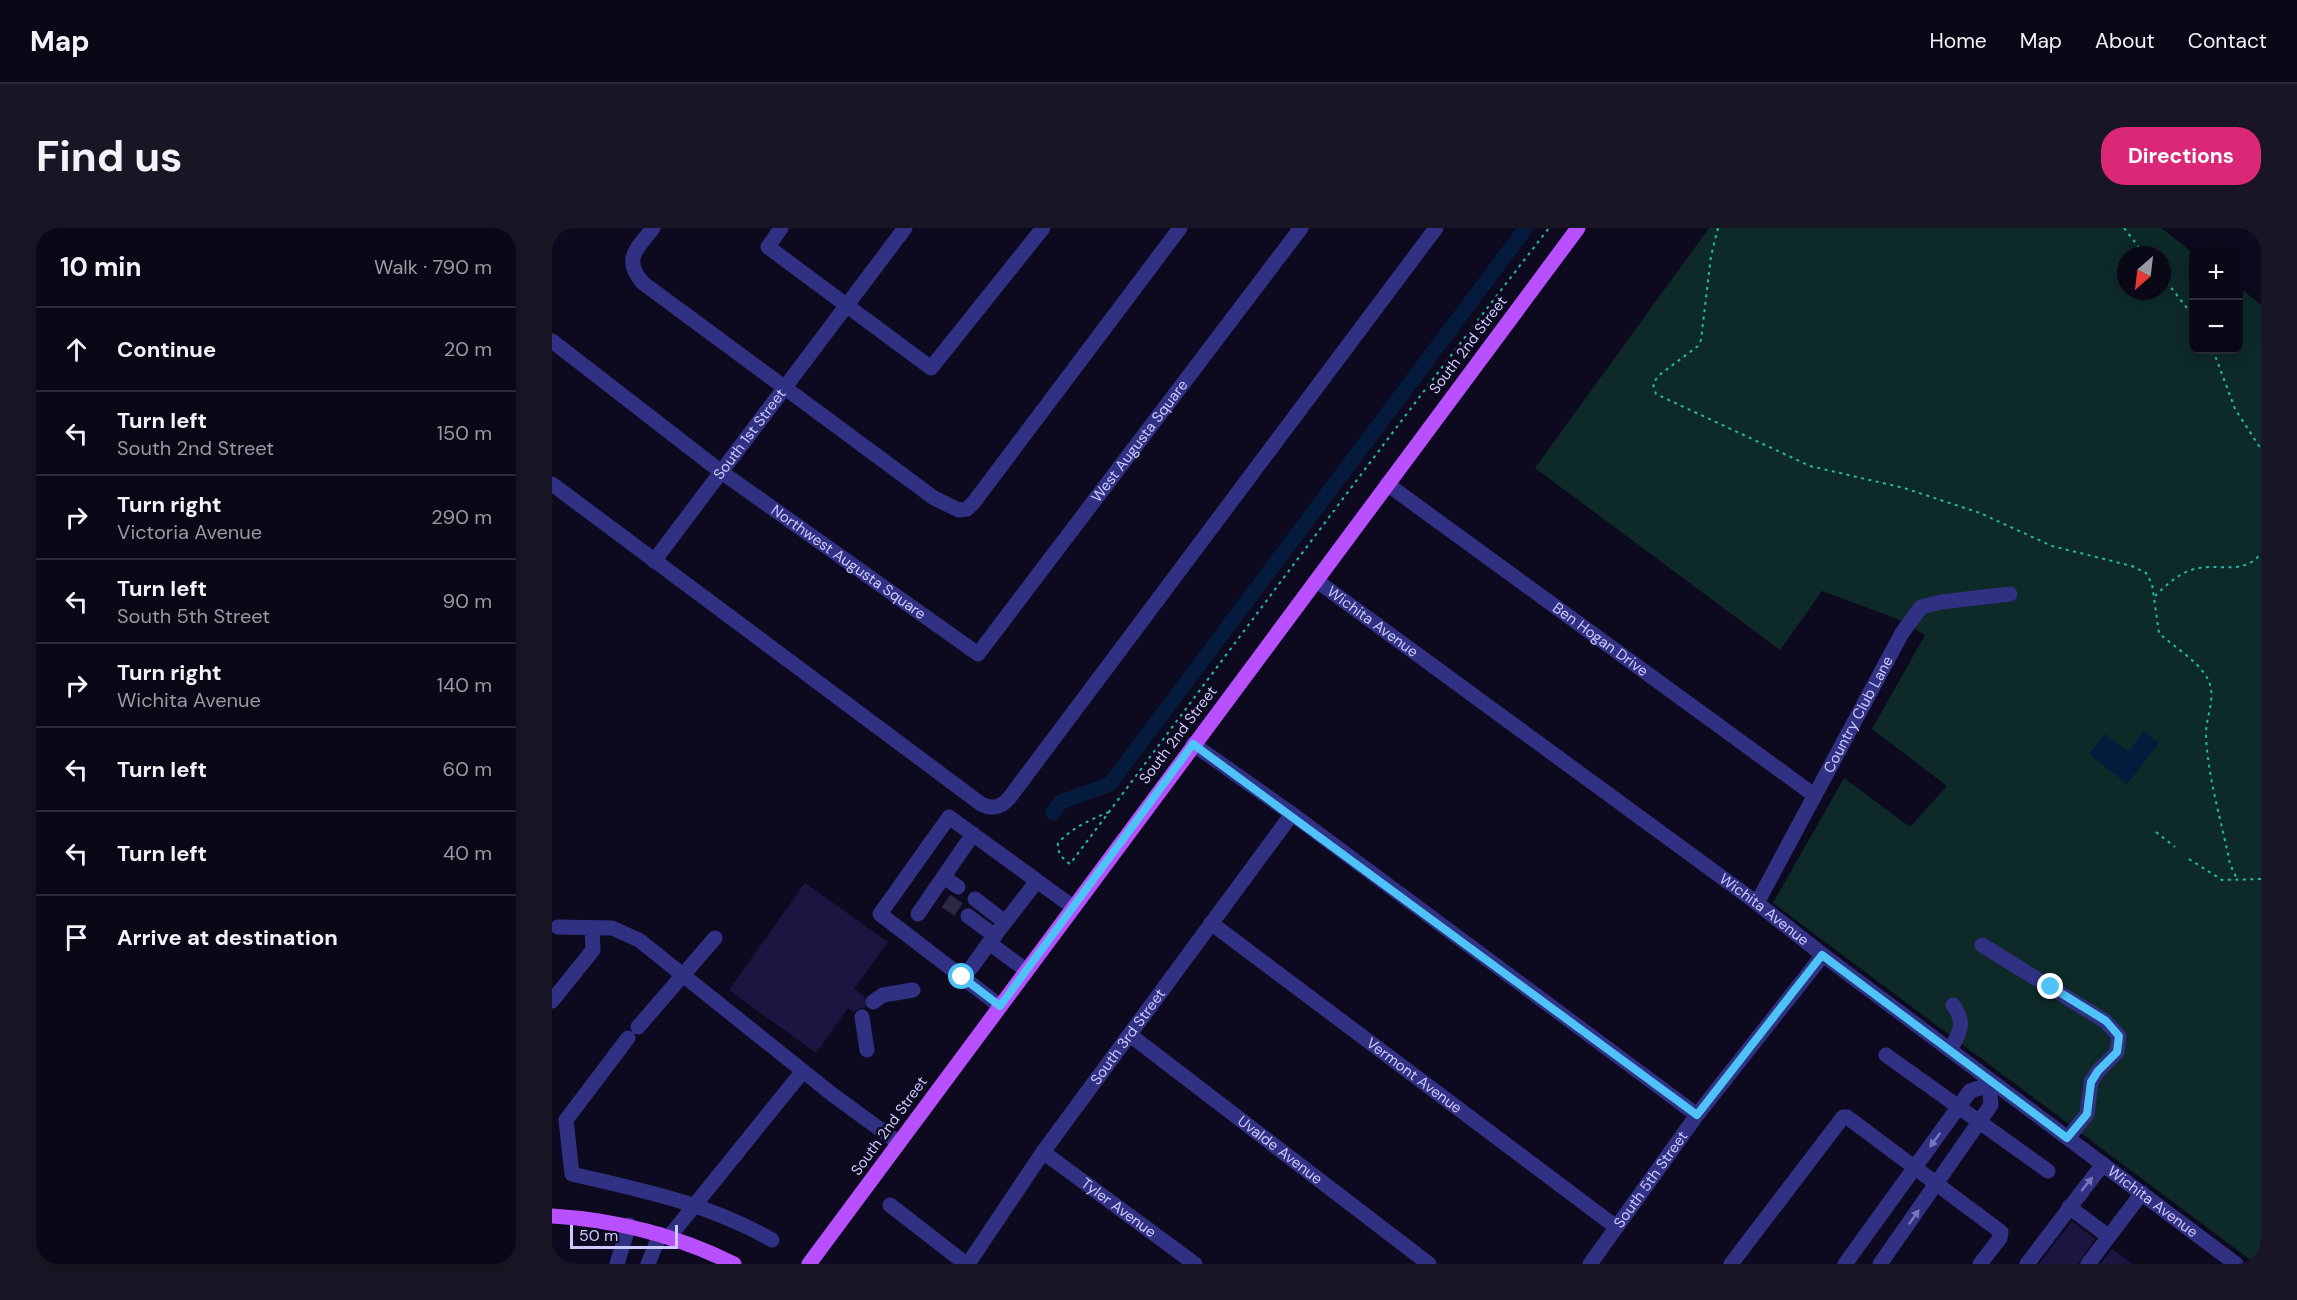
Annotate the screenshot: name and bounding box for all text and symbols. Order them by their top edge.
text: Map [30,23,90,60]
text: Home [1929,27,1987,55]
text: Map [2020,27,2062,55]
text: About [2095,27,2155,55]
text: Contact [2188,27,2267,55]
button: Directions [2101,127,2261,185]
text: Find us [36,129,182,184]
north arrow [2117,246,2171,300]
map controls [2189,246,2243,354]
button: + [2189,246,2243,300]
text: 10 min [60,250,142,284]
text: Walk · 790 m [374,254,492,280]
street label: South 2nd Street [1425,292,1512,398]
button: − [2189,300,2243,354]
icon: ahead [60,333,93,366]
text: Continue [117,335,216,364]
text: 20 m [444,336,492,362]
street label: West Augusta Square [1087,376,1192,506]
street label: South 1st Street [709,384,791,484]
text: Turn left [117,406,207,435]
icon: left [60,417,93,450]
text: 150 m [437,420,492,446]
text: South 2nd Street [117,435,274,461]
text: Turn right [117,490,222,519]
street label: Northwest Augusta Square [767,500,930,624]
icon: right [60,501,93,534]
text: 290 m [431,504,492,530]
text: Victoria Avenue [117,519,262,545]
text: Turn left [117,574,207,603]
street label: Wichita Avenue [1323,582,1422,662]
icon: left [60,585,93,618]
text: 90 m [443,588,492,614]
street label: Ben Hogan Drive [1549,598,1652,681]
text: South 5th Street [117,603,270,629]
street label: Country Club Lane [1819,652,1898,776]
text: Turn right [117,658,222,687]
icon: right [60,669,93,702]
text: 140 m [437,672,492,698]
street label: South 2nd Street [1135,682,1222,788]
text: Wichita Avenue [117,687,261,713]
icon: left [60,753,93,786]
text: Turn left [117,755,207,784]
text: 60 m [443,756,492,782]
icon: left [60,837,93,870]
text: Turn left [117,839,207,868]
text: 40 m [443,840,492,866]
street label: Wichita Avenue [1715,869,1813,950]
icon: arrive [60,921,93,954]
text: Arrive at destination [117,923,338,952]
route start [948,963,974,989]
route end [2037,973,2063,999]
street label: South 3rd Street [1086,984,1170,1089]
street label: Vermont Avenue [1362,1033,1466,1118]
street label: South 2nd Street [846,1072,932,1180]
street label: Uvalde Avenue [1234,1111,1327,1189]
street label: South 5th Street [1609,1127,1692,1232]
one-way arrow [1930,1132,1942,1147]
street label: Wichita Avenue [2103,1161,2202,1242]
street label: Tyler Avenue [1077,1173,1160,1242]
one-way arrow [2081,1176,2093,1191]
one-way arrow [1908,1209,1920,1225]
scale bar [570,1222,678,1250]
text: 50 m [579,1225,618,1246]

